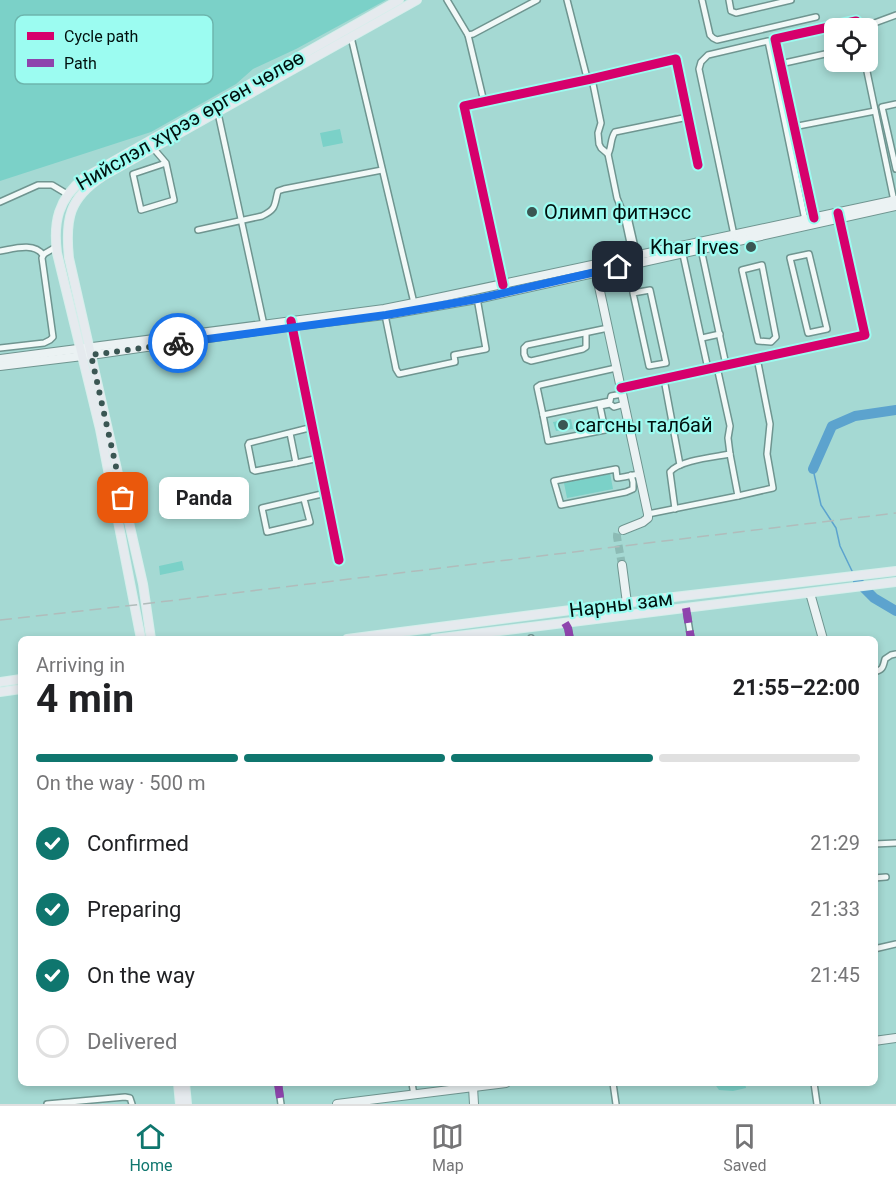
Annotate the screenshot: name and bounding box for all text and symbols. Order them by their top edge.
legend [15,15,213,84]
map controls [824,18,878,72]
button: locate [824,18,878,72]
text: Cycle path [64,27,138,46]
street label: Нийслэл хүрээ өргөн чөлөө [72,45,308,195]
text: Path [64,54,97,73]
place label: Олимп фитнэсс [544,200,691,224]
marker: Олимп фитнэсс [525,205,539,219]
place label: Khar Irves [650,235,739,259]
marker: Khar Irves [744,240,758,254]
pin [592,241,643,292]
icon: home [601,250,634,283]
courier [148,313,208,373]
icon: bike [162,327,195,360]
place label: сагсны талбай [575,413,712,437]
marker: сагсны талбай [556,418,570,432]
pin [97,472,148,523]
callout: Panda [159,477,249,519]
icon: bag [106,481,139,514]
text: Panda [176,486,232,510]
street label: Нарны зам [568,586,674,622]
text: Arriving in [36,653,125,677]
text: 21:55–22:00 [733,675,860,700]
text: 4 min [36,676,134,722]
text: On the way · 500 m [36,771,205,795]
icon: check [36,827,69,860]
text: Confirmed [87,831,189,856]
text: 21:29 [810,831,860,855]
icon: check [36,893,69,926]
text: Preparing [87,897,181,922]
text: 21:33 [810,897,860,921]
icon: check [36,959,69,992]
text: On the way [87,963,195,988]
text: 21:45 [810,963,860,987]
text: Delivered [87,1029,177,1054]
tab: Home [129,1120,173,1175]
tab: Map [431,1120,464,1175]
tab: Saved [723,1120,767,1175]

